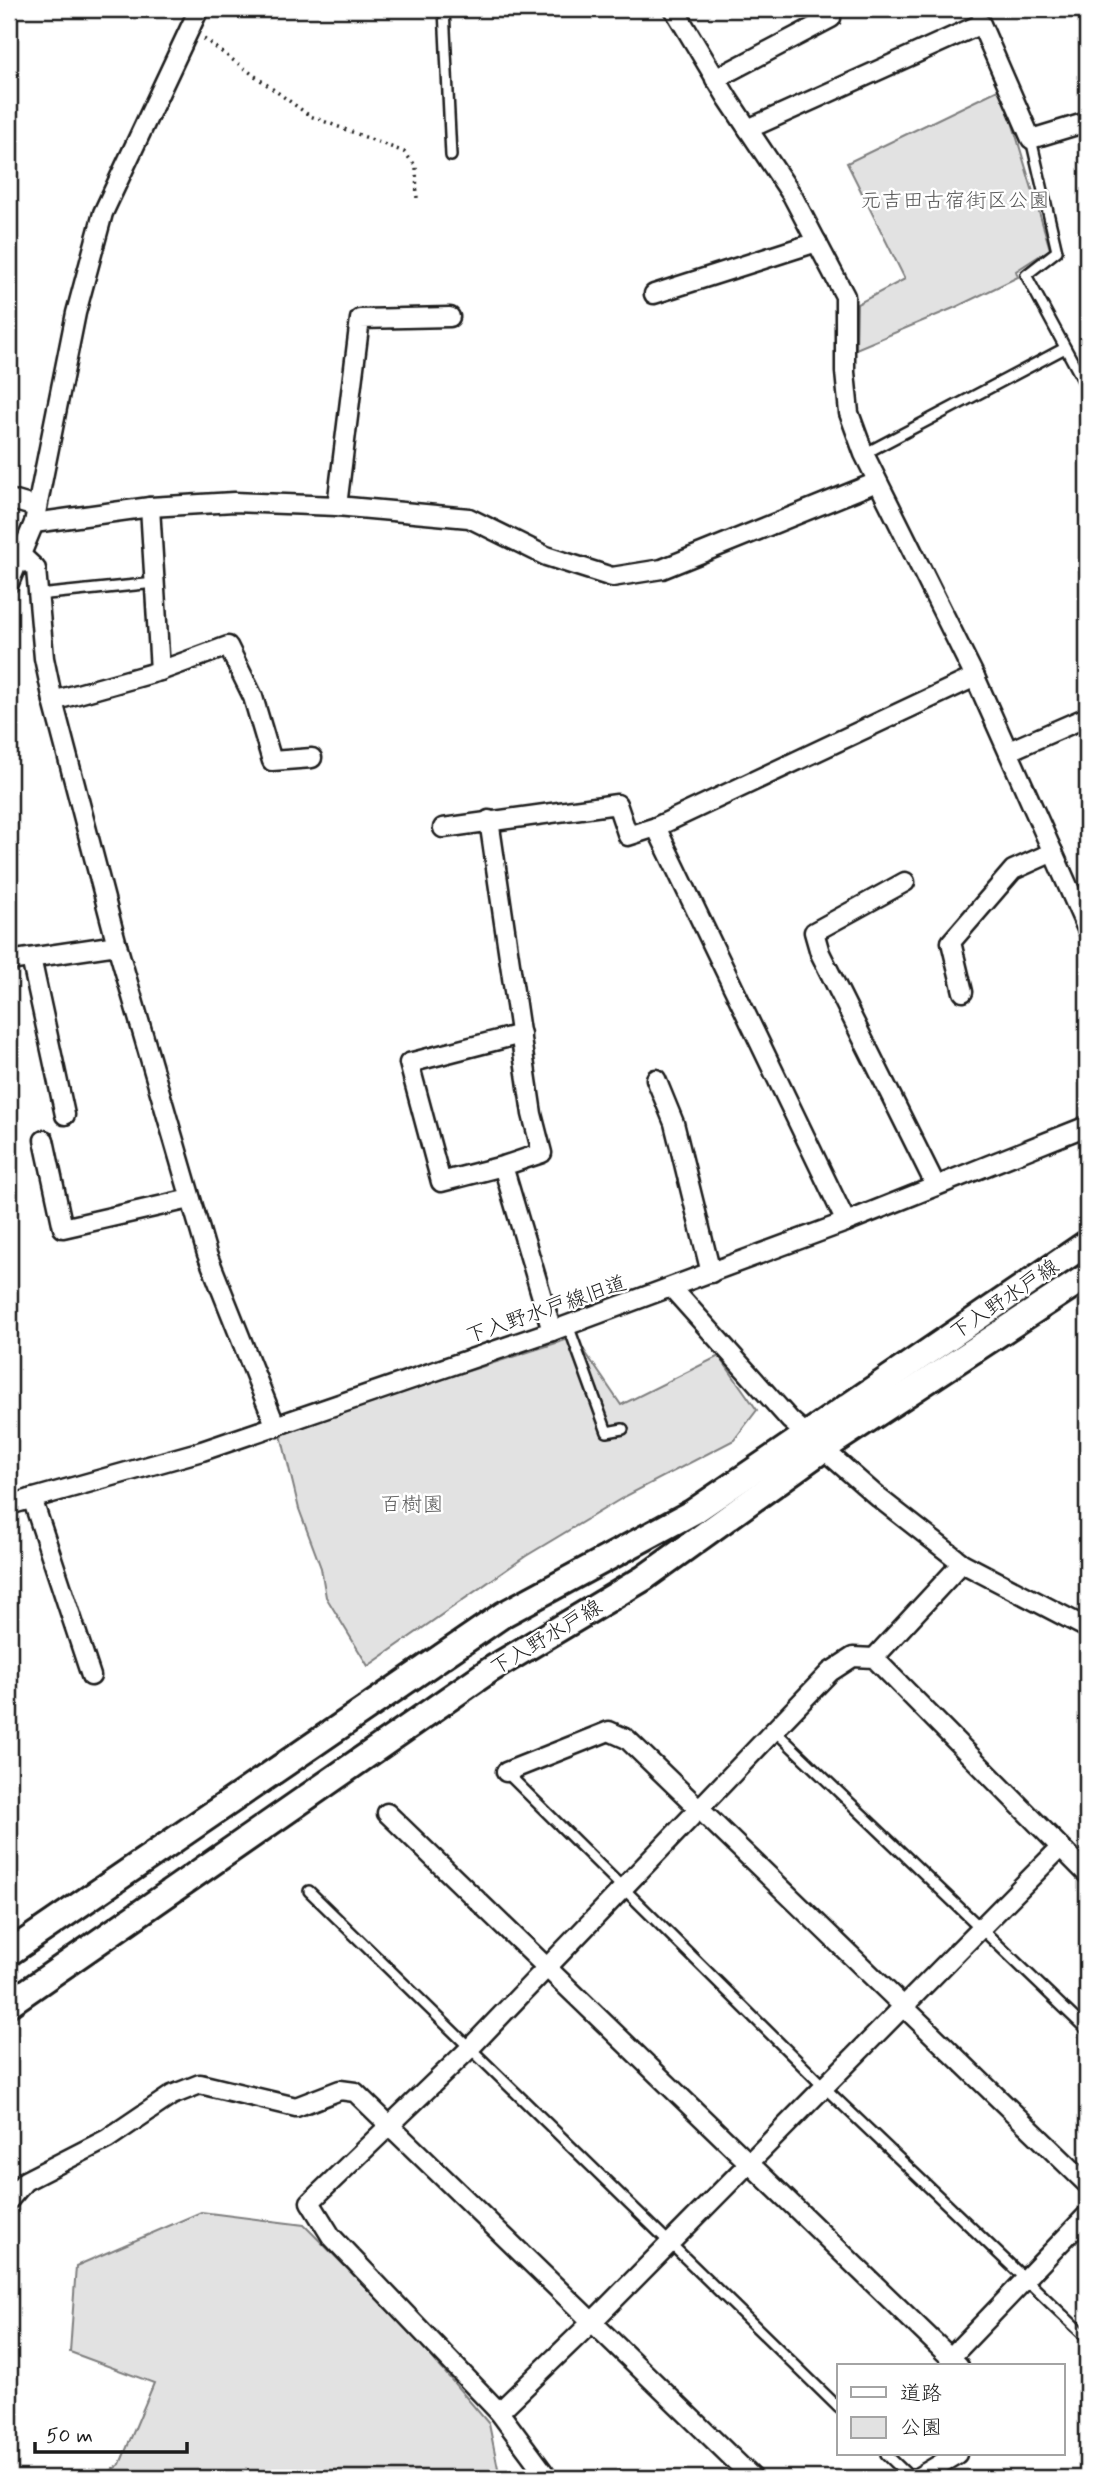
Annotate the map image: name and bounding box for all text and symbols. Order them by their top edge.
park label: 元吉田古宿街区公園 [861,187,1050,215]
street label: 下入野水戸線 [945,1253,1065,1347]
street label: 下入野水戸線旧道 [462,1269,630,1351]
park label: 百樹園 [381,1491,444,1519]
street label: 下入野水戸線 [485,1593,608,1682]
legend [837,2364,1064,2456]
text: 道路 [900,2380,942,2408]
scale bar [35,2410,187,2454]
text: 公園 [900,2414,942,2442]
text: 50 m [46,2422,93,2450]

